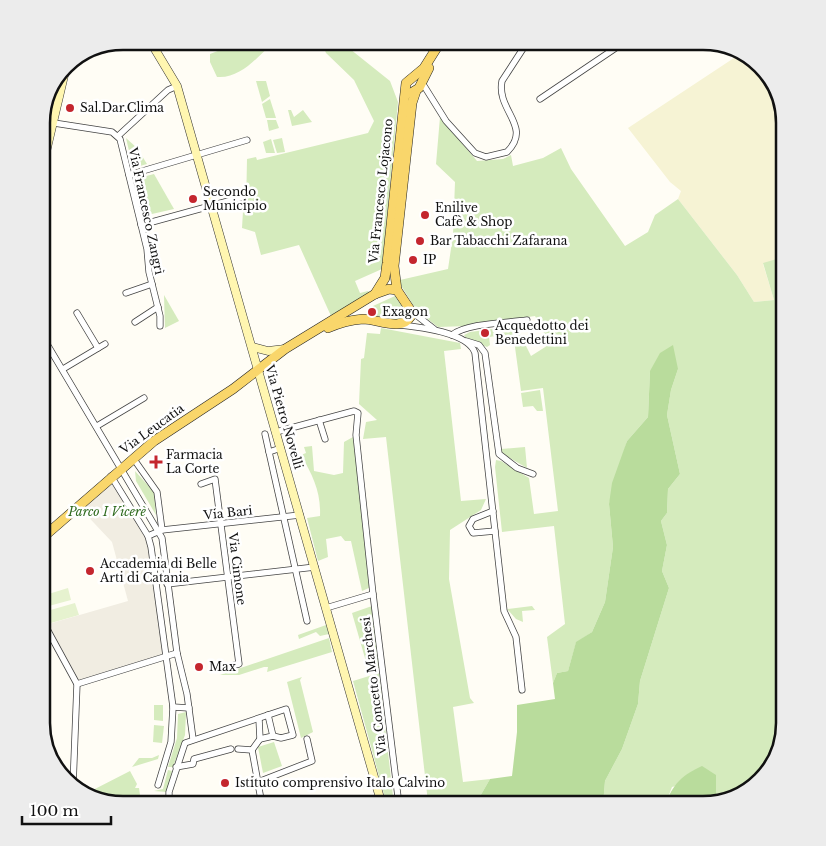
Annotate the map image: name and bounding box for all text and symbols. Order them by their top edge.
place label: Sal.Dar.Clima [80,100,164,115]
marker: Sal.Dar.Clima [64,102,76,114]
street label: Via Francesco Lojacono [365,118,396,265]
street label: Via Francesco Zangrì [125,145,167,276]
place label: Secondo Municipio [203,184,267,213]
marker: Secondo Municipio [187,193,199,205]
place label: Enilive Cafè & Shop [435,200,512,229]
marker: Enilive Cafè & Shop [419,209,431,221]
place label: Bar Tabacchi Zafarana [430,233,568,248]
marker: Bar Tabacchi Zafarana [414,235,426,247]
place label: IP [423,252,436,267]
marker: IP [407,254,419,266]
place label: Exagon [382,304,428,319]
marker: Exagon [366,306,378,318]
place label: Acquedotto dei Benedettini [494,318,589,347]
marker: Acquedotto dei Benedettini [479,327,491,339]
street label: Via Pietro Novelli [262,362,307,471]
street label: Via Leucatia [116,400,187,457]
place label: Farmacia La Corte [166,447,223,476]
marker: Farmacia La Corte [150,456,162,468]
street label: Via Bari [202,502,253,523]
park label: Parco I Vicerè [67,504,146,519]
street label: Via Cimone [225,531,249,606]
place label: Accademia di Belle Arti di Catania [99,556,217,585]
marker: Accademia di Belle Arti di Catania [84,565,96,577]
street label: Via Concetto Marchesi [358,616,390,757]
place label: Max [209,659,237,674]
marker: Max [193,661,205,673]
place label: Istituto comprensivo Italo Calvino [235,775,445,790]
marker: Istituto comprensivo Italo Calvino [219,777,231,789]
scale bar [22,794,111,826]
text: 100 m [30,801,79,820]

